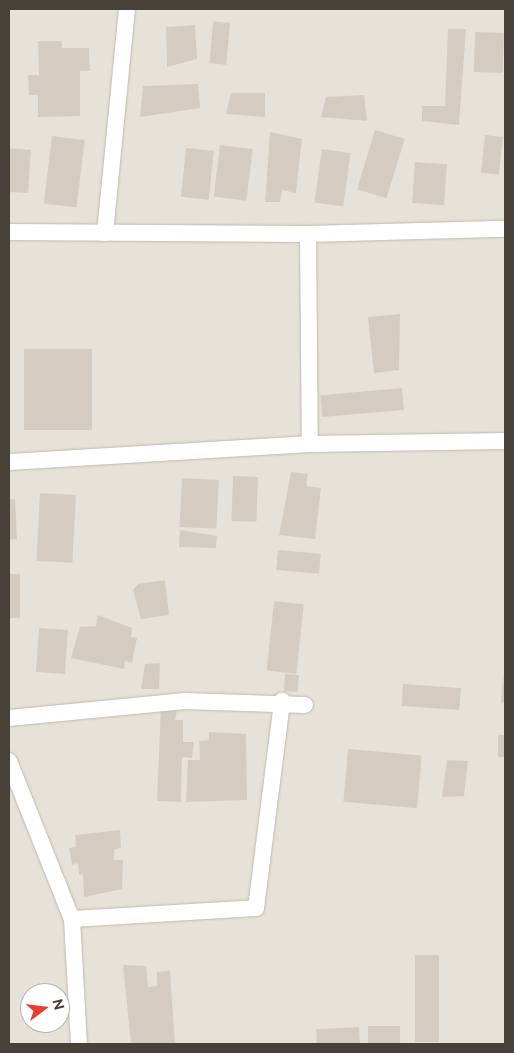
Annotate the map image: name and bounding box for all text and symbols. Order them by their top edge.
north arrow [20,983,70,1033]
text: N [49,997,68,1012]

